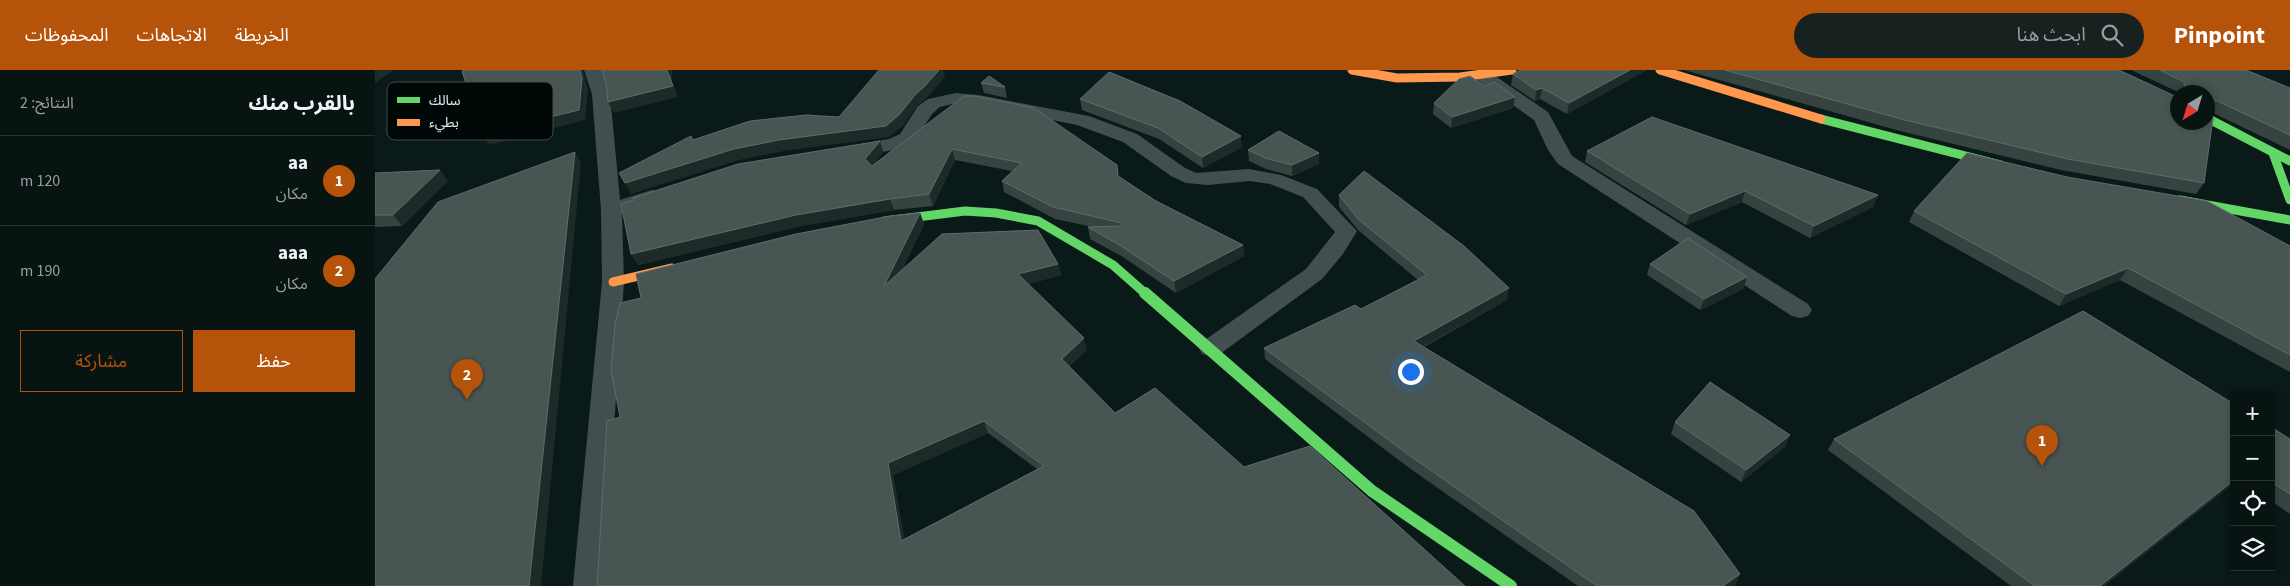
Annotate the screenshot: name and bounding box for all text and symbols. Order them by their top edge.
search box [1794,13,2144,58]
text: Pinpoint [2174,18,2265,53]
icon: search [2098,21,2126,49]
text: ابحث هنا [2016,22,2086,49]
text: المحفوظات [25,23,109,48]
text: الاتجاهات [137,23,207,48]
text: الخريطة [235,23,289,48]
legend [387,82,553,140]
north arrow [2170,85,2215,130]
text: بالقرب منك [248,88,355,118]
text: سالك [429,91,461,111]
text: النتائج: 2 [20,92,74,114]
text: بطيء [429,113,459,133]
text: aa [288,150,308,177]
text: 120 m [20,170,60,192]
text: 1 [335,170,343,192]
text: مكان [276,183,308,205]
text: aaa [278,240,308,267]
text: 190 m [20,260,60,282]
text: 2 [335,260,343,282]
text: مكان [276,273,308,295]
button: مشاركة [20,330,183,392]
button: حفظ [193,330,355,392]
pin: 2 [451,359,483,400]
your location [1398,359,1424,385]
map controls [2230,391,2275,571]
button: + [2230,391,2275,436]
pin: 1 [2026,425,2058,466]
button: − [2230,436,2275,481]
button: locate [2230,481,2275,526]
button: layers [2230,526,2275,571]

